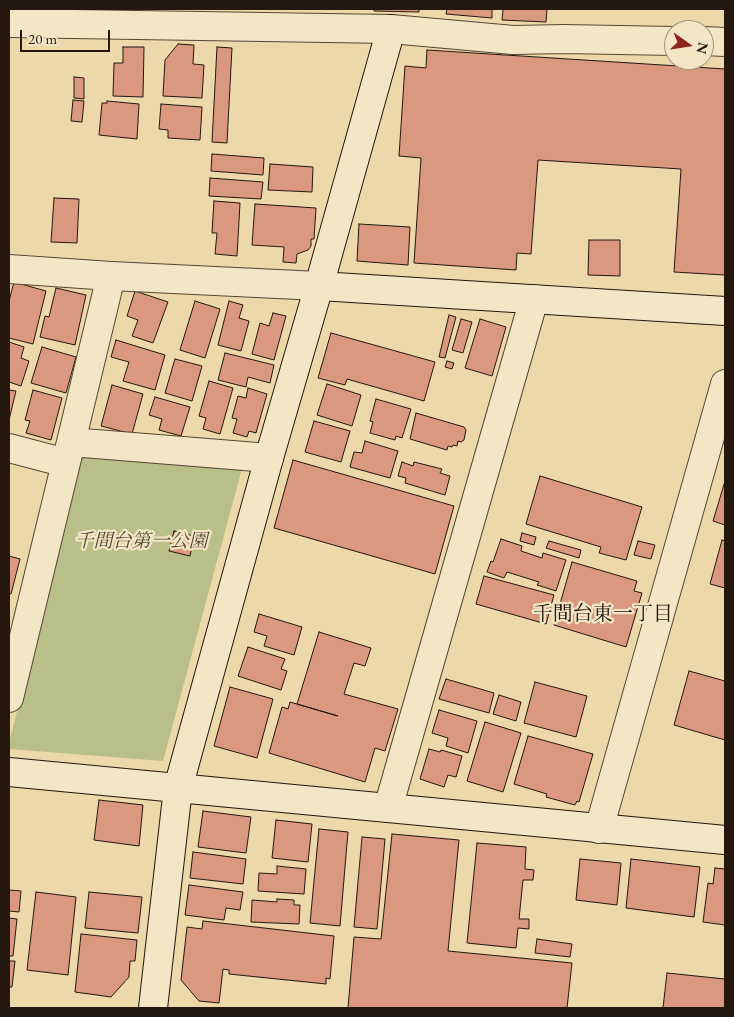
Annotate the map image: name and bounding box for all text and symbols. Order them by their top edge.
scale bar [22,20,112,52]
north arrow [664,20,714,70]
text: 20 m [28,29,57,48]
text: N [693,41,713,56]
park label: 千間台第一公園 [75,531,207,553]
district label: 千間台東一丁目 [533,603,673,627]

